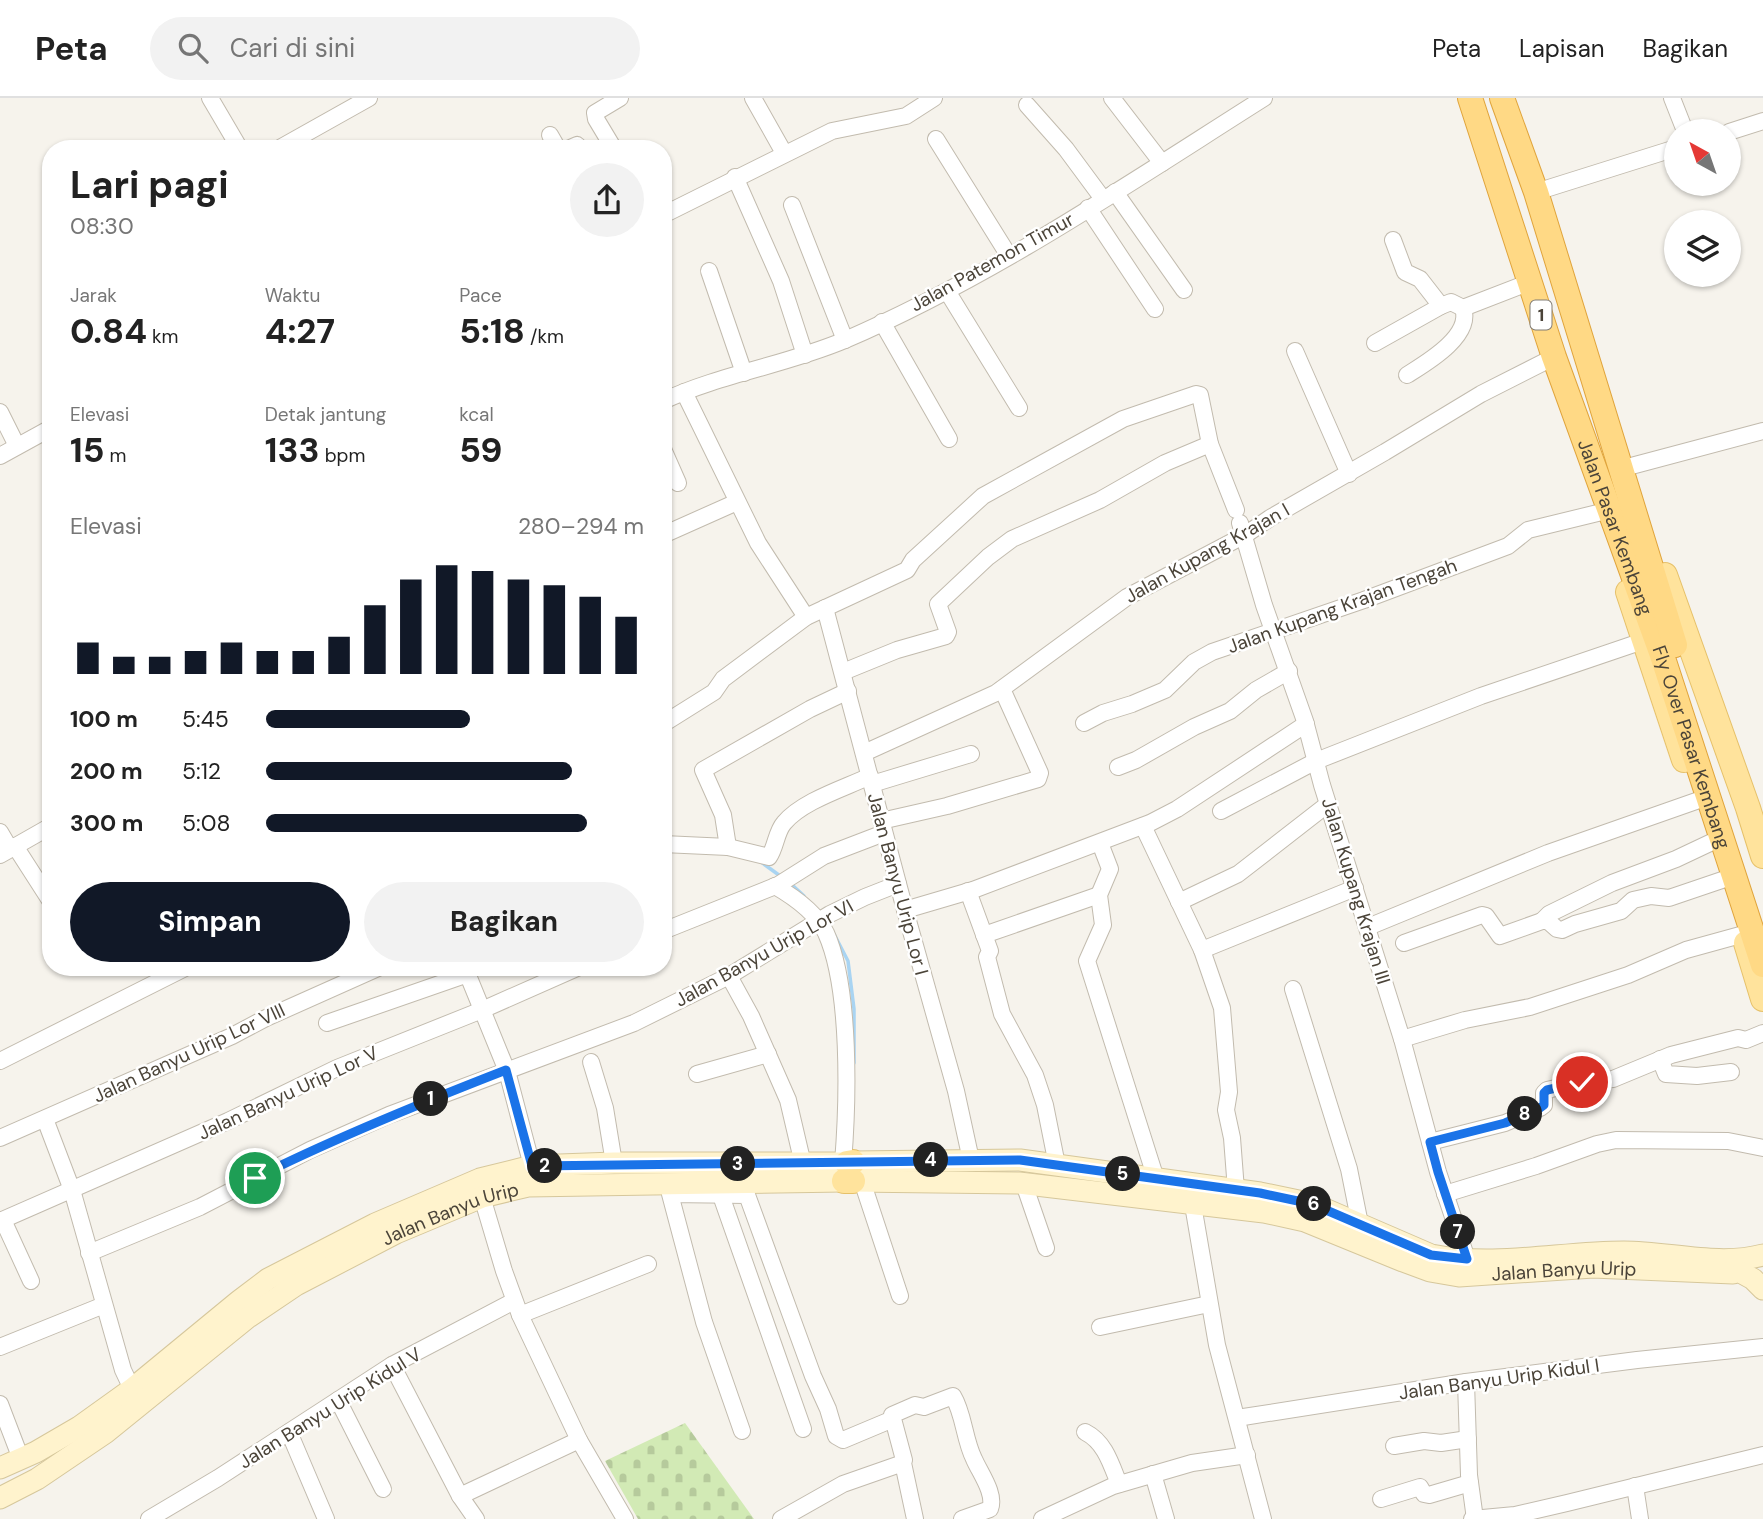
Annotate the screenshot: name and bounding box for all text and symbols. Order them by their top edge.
search box [150,17,640,80]
text: Peta [35,27,108,70]
icon: search [174,29,212,67]
text: Cari di sini [230,31,355,65]
text: Peta [1432,33,1481,64]
text: Lapisan [1519,33,1604,64]
text: Bagikan [1642,33,1728,64]
north arrow [1664,119,1741,196]
map controls [1664,119,1741,287]
text: Lari pagi [70,160,229,210]
button: share [570,163,644,237]
street label: Jalan Patemon Timur [906,207,1078,317]
button: layers [1664,210,1741,287]
text: 08:30 [70,211,134,241]
text: Jarak [70,283,117,308]
text: Waktu [265,283,320,308]
text: Pace [459,283,502,308]
road number: 1 [1530,300,1552,330]
text: 0.84 [70,308,147,354]
text: 4:27 [265,308,335,354]
text: 5:18 [459,308,525,354]
text: km [147,324,179,349]
text: /km [525,324,564,349]
text: Elevasi [70,402,129,427]
text: Detak jantung [265,402,386,427]
text: kcal [459,402,494,427]
text: 15 [70,427,105,473]
text: 133 [265,427,320,473]
text: 59 [459,427,503,473]
street label: Jalan Pasar Kembang [1572,436,1659,619]
text: m [105,443,127,468]
text: bpm [320,443,365,468]
street label: Jalan Kupang Krajan I [1120,497,1294,609]
text: Elevasi [70,511,142,541]
text: 280–294 m [518,511,644,541]
street label: Jalan Kupang Krajan Tengah [1224,553,1460,659]
street label: Fly Over Pasar Kembang [1647,642,1737,852]
text: 100 m [70,704,138,734]
text: 5:45 [182,704,229,734]
text: 200 m [70,756,143,786]
text: 5:12 [182,756,221,786]
street label: Jalan Banyu Urip Lor I [862,790,934,978]
street label: Jalan Kupang Krajan III [1316,795,1396,987]
text: 300 m [70,808,143,838]
text: 5:08 [182,808,230,838]
button: Simpan [70,882,350,962]
button: Bagikan [364,882,644,962]
street label: Jalan Banyu Urip Lor VI [670,893,858,1013]
street label: Jalan Banyu Urip Lor VIII [89,998,289,1108]
street label: Jalan Banyu Urip Lor V [194,1041,382,1145]
pin [1552,1052,1612,1112]
icon: check [1563,1063,1601,1101]
pin: 1 [414,1082,448,1116]
text: 1 [427,1086,434,1111]
pin: 8 [1508,1096,1542,1132]
text: 8 [1518,1101,1531,1126]
pin: 4 [914,1142,948,1178]
pin: 3 [720,1146,756,1182]
text: 4 [924,1147,937,1172]
pin [225,1148,285,1208]
pin: 2 [528,1148,562,1184]
text: 3 [732,1151,743,1176]
text: 2 [539,1153,550,1178]
pin: 5 [1106,1156,1140,1192]
icon: arrive [236,1159,274,1197]
text: 5 [1117,1161,1128,1186]
street label: Jalan Banyu Urip [377,1176,521,1251]
pin: 6 [1296,1186,1332,1222]
text: 6 [1307,1191,1320,1216]
pin: 7 [1440,1214,1476,1250]
text: 7 [1452,1219,1463,1244]
street label: Jalan Banyu Urip [1491,1254,1637,1286]
street label: Jalan Banyu Urip Kidul V [234,1341,426,1474]
street label: Jalan Banyu Urip Kidul I [1397,1353,1601,1405]

